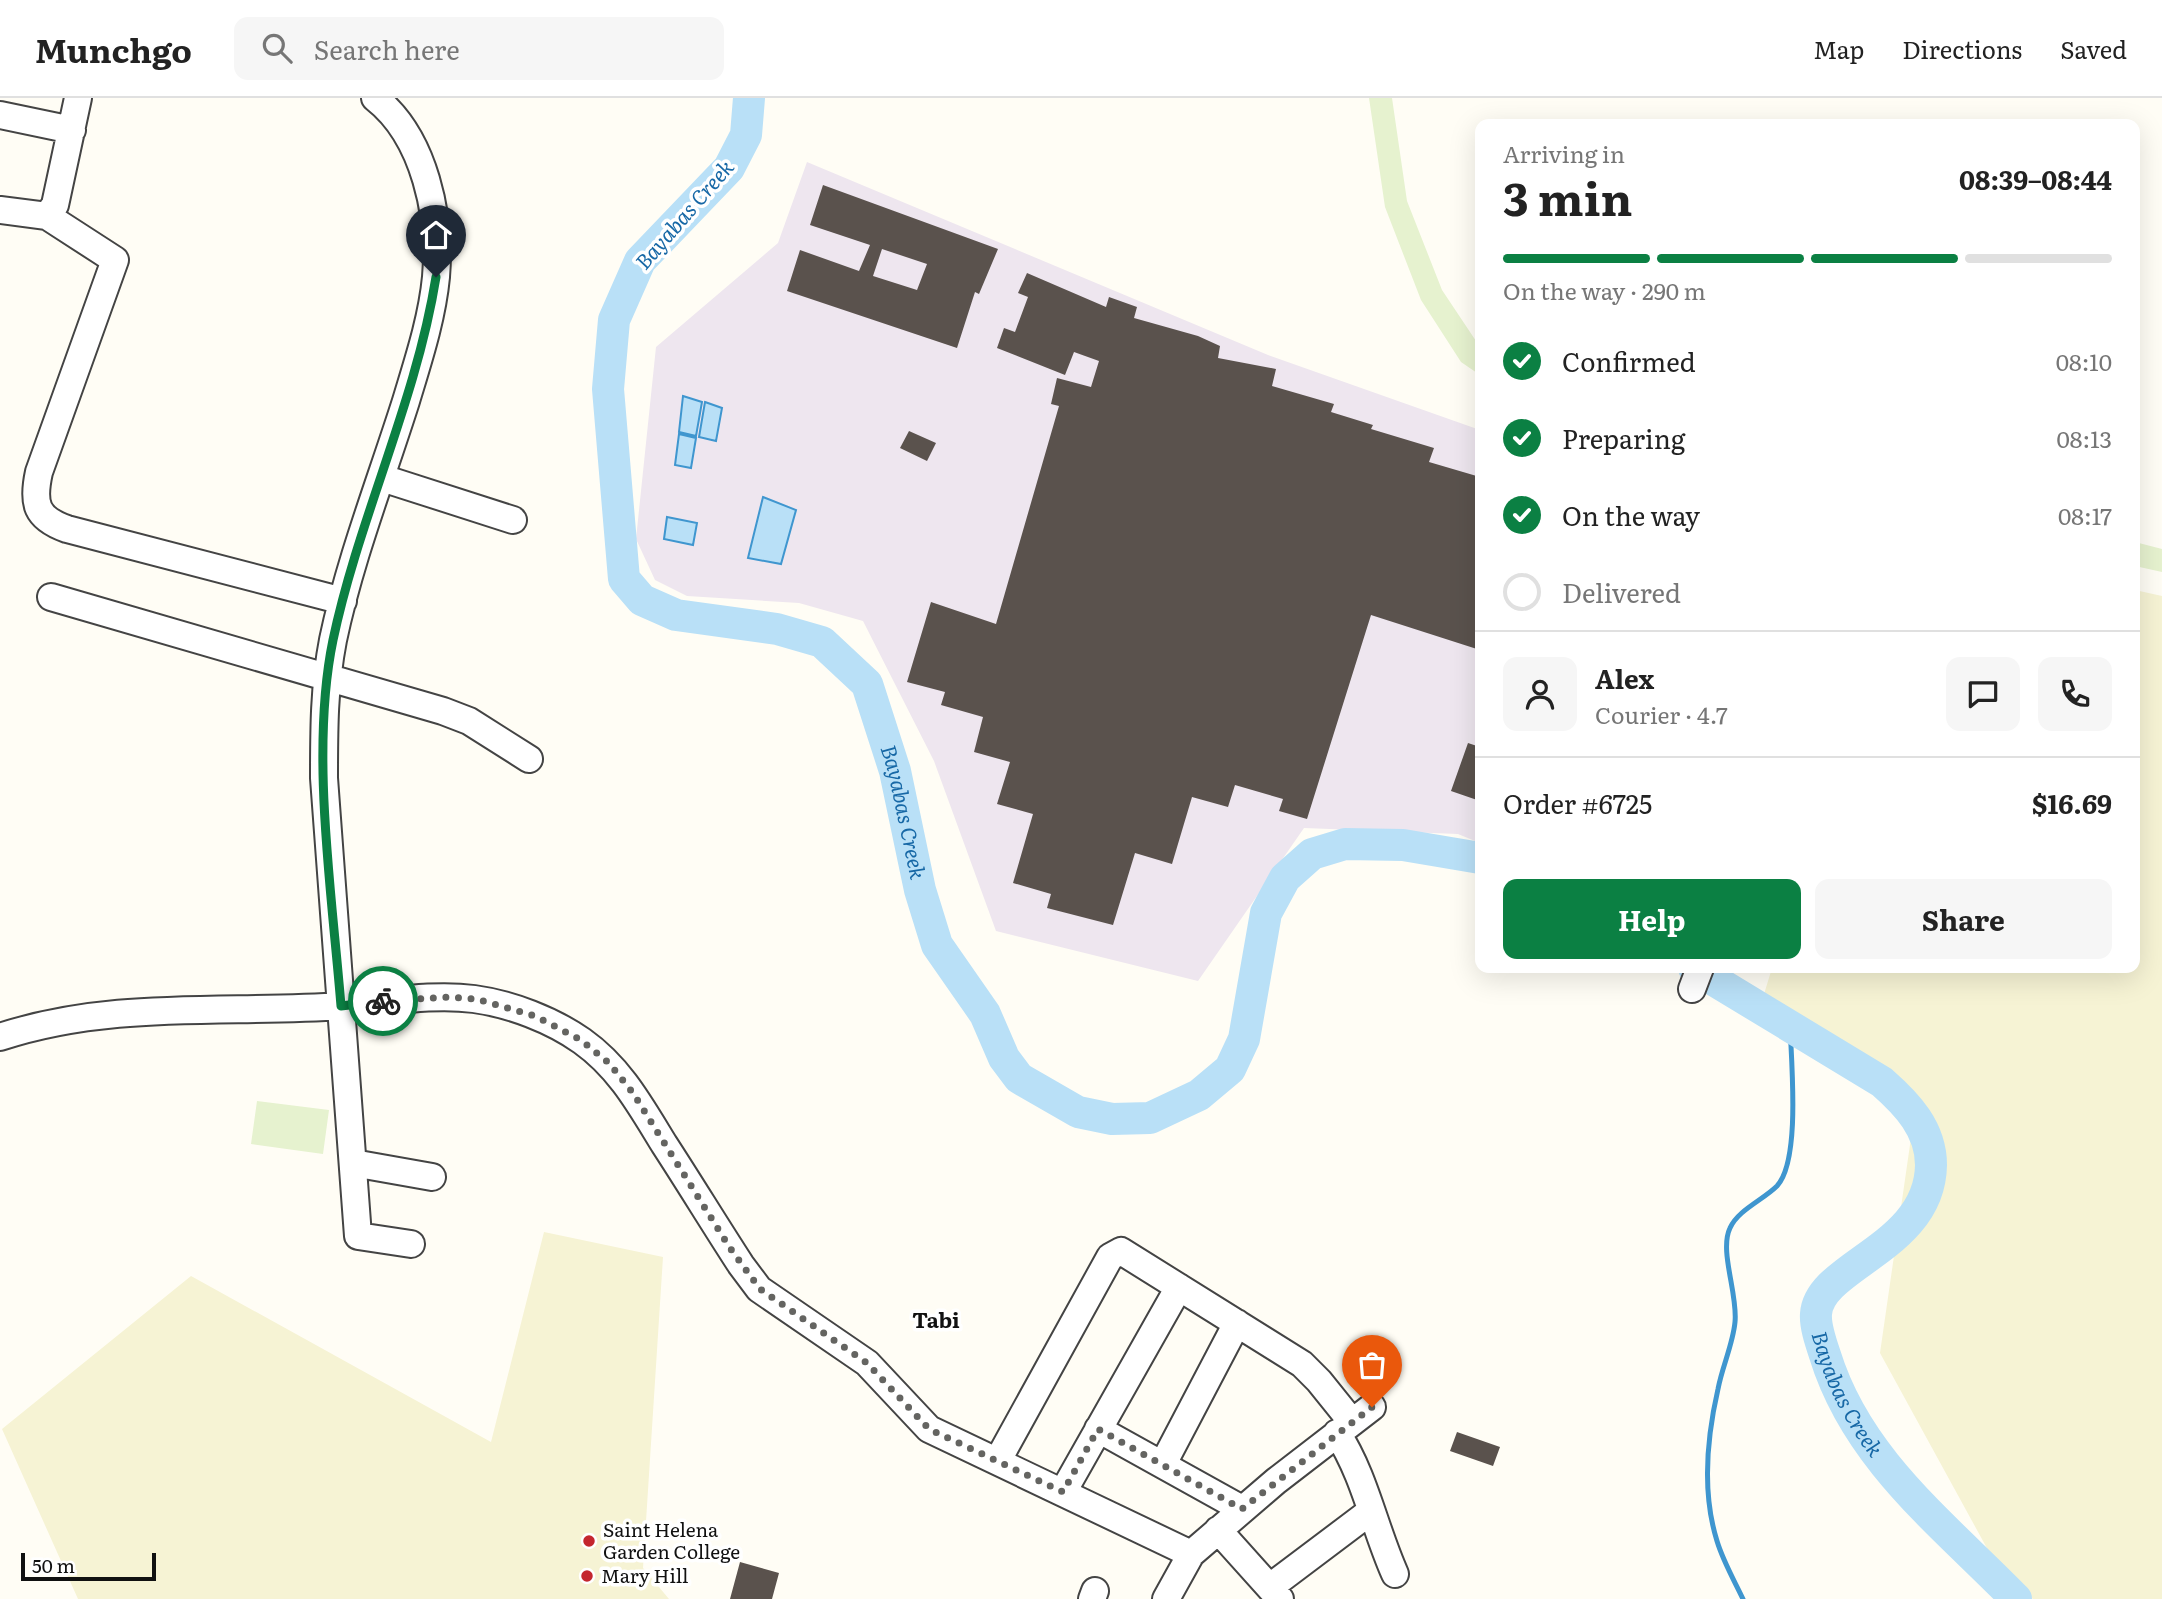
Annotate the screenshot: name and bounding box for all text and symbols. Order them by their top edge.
search box [234,17,724,80]
text: Munchgo [35,24,192,73]
icon: search [258,29,296,67]
text: Search here [314,29,460,68]
text: Map [1813,31,1864,66]
text: Directions [1902,31,2022,66]
text: Saved [2060,31,2127,66]
text: Arriving in [1503,136,1625,170]
water label: Bayabas Creek [627,151,740,275]
text: 08:39–08:44 [1959,159,2112,198]
text: 3 min [1503,162,1633,230]
pin [406,205,466,277]
icon: home [417,216,455,254]
text: On the way · 290 m [1503,273,1706,307]
text: Confirmed [1562,341,1696,380]
icon: check [1503,342,1541,380]
text: 08:10 [2056,344,2112,378]
text: Preparing [1562,418,1685,457]
icon: check [1503,419,1541,457]
text: 08:13 [2057,421,2112,455]
text: On the way [1562,495,1700,534]
icon: check [1503,496,1541,534]
text: 08:17 [2058,498,2112,532]
text: Delivered [1562,572,1681,611]
button: person [1503,657,1577,731]
button: chat [1946,657,2020,731]
button: phone [2038,657,2112,731]
text: Alex [1595,658,1654,697]
text: Courier · 4.7 [1595,697,1728,731]
water label: Bayabas Creek [875,740,935,882]
text: Order #6725 [1503,783,1652,822]
text: $16.69 [2032,783,2112,822]
button: Help [1503,879,1801,959]
button: Share [1815,879,2112,959]
courier [348,966,418,1036]
icon: bike [364,982,402,1020]
district label: Tabi [912,1303,960,1334]
water label: Bayabas Creek [1805,1327,1892,1463]
pin [1342,1335,1402,1407]
icon: bag [1353,1346,1391,1384]
place label: Saint Helena Garden College [603,1515,740,1565]
marker: Saint Helena Garden College [581,1533,597,1549]
scale bar [21,1550,156,1582]
text: 50 m [32,1551,75,1579]
place label: Mary Hill [601,1561,688,1589]
marker: Mary Hill [579,1568,595,1584]

